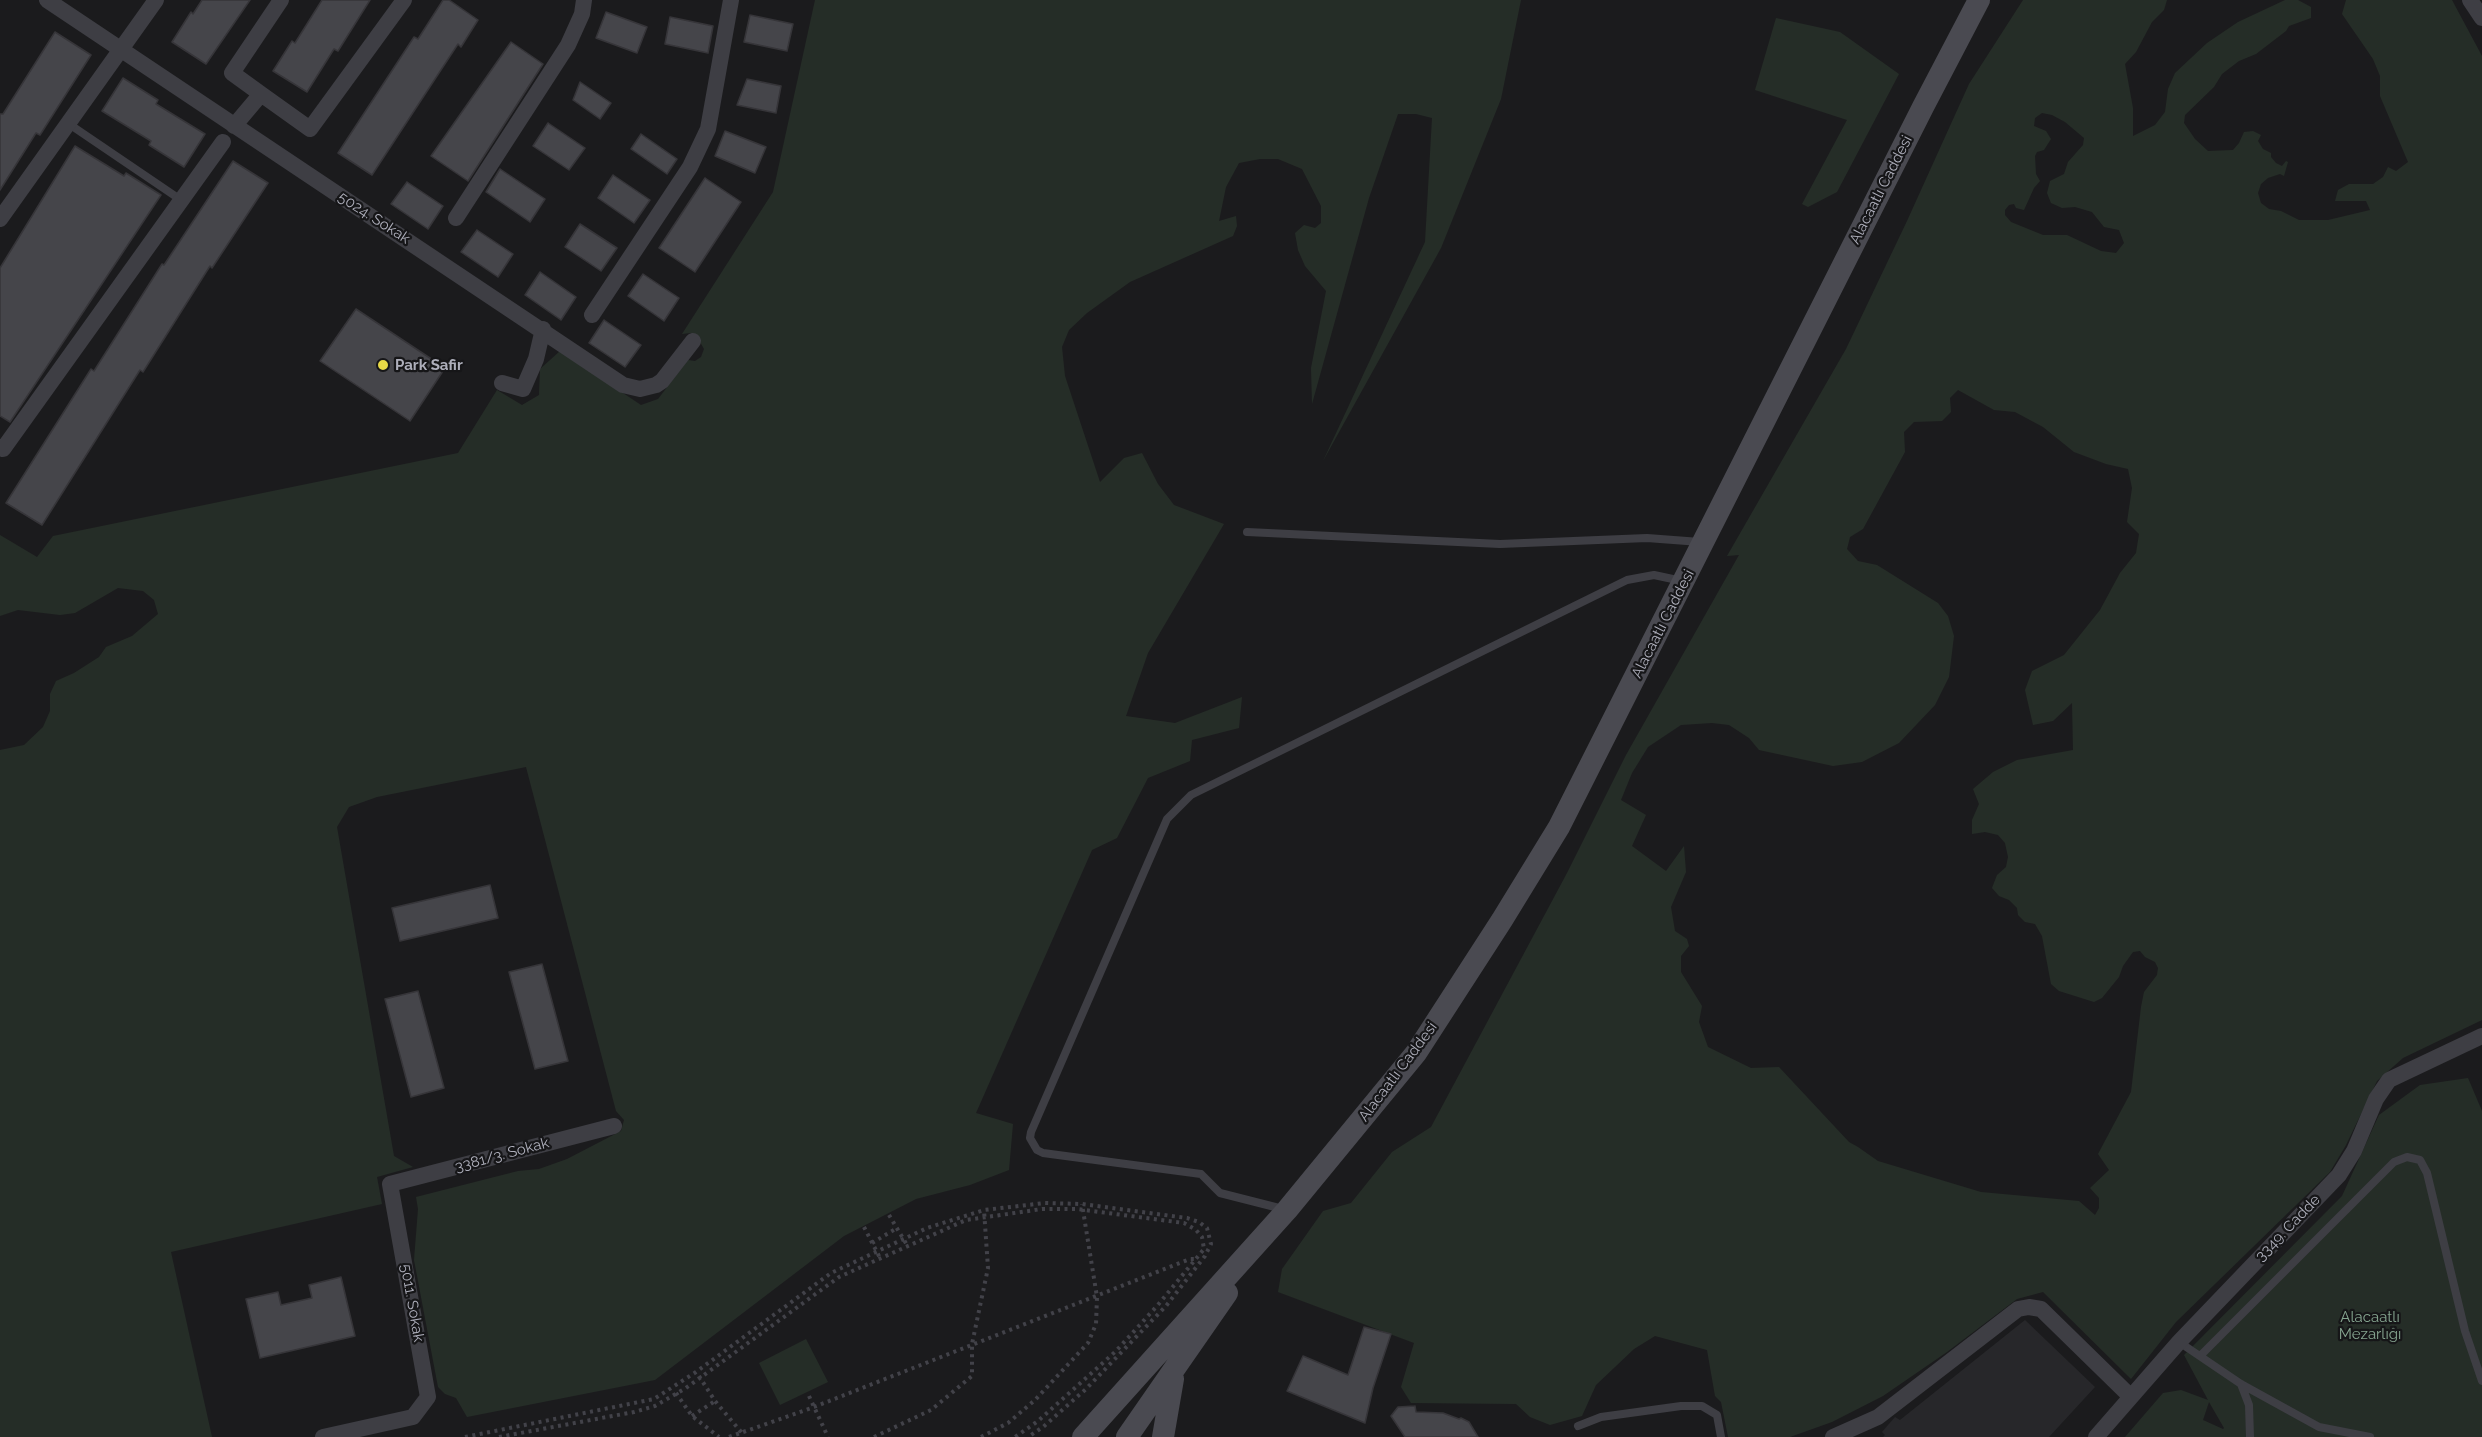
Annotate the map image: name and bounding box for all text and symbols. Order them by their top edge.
street label: Alacaatlı Caddesi [1846,133,1916,247]
street label: 5024. Sokak [335,188,413,248]
place label: Park Safir [395,356,463,374]
marker: Park Safir [376,358,390,372]
street label: Alacaatlı Caddesi [1628,567,1698,681]
street label: Alacaatlı Caddesi [1355,1019,1441,1125]
street label: 3381/3. Sokak [453,1134,551,1176]
street label: 3349. Cadde [2252,1191,2324,1265]
street label: 5011. Sokak [396,1263,428,1343]
park label: Alacaatlı Mezarlığı [2339,1308,2401,1343]

